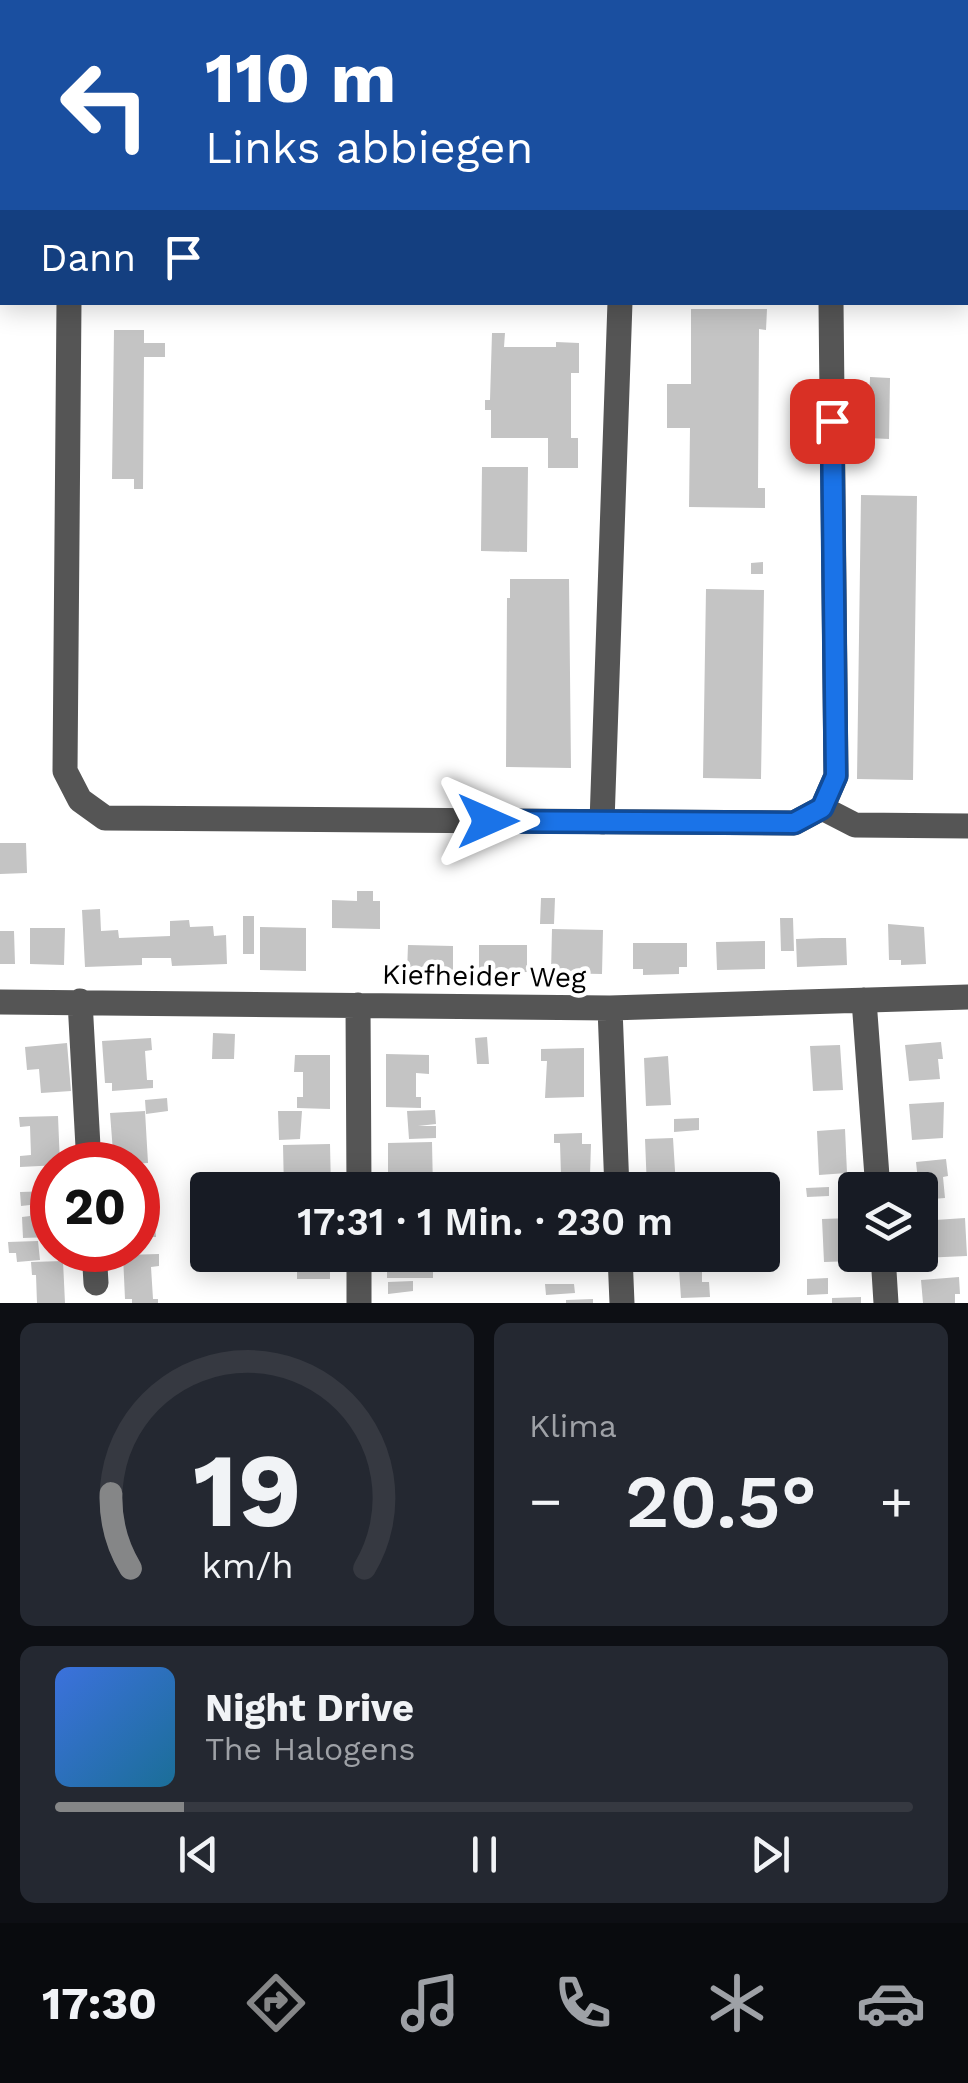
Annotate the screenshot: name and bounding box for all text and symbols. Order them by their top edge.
text: 110 m [205,37,396,119]
icon: left [40,40,170,170]
text: Links abbiegen [205,121,533,174]
icon: arrive [156,230,211,285]
text: Dann [40,236,136,280]
pin [790,379,875,464]
icon: arrive [805,394,860,449]
position arrow [436,769,540,873]
street label: Kiefheider Weg [382,958,586,994]
speed limit sign: 20 [30,1142,160,1272]
map controls [838,1172,938,1272]
button: layers [838,1172,938,1272]
text: 17:31 · 1 Min. · 230 m [297,1200,673,1244]
text: Klima [529,1407,617,1445]
text: 19 [193,1429,301,1551]
text: 20.5° [625,1457,817,1545]
text: − [529,1469,562,1533]
text: + [880,1469,913,1533]
text: km/h [201,1545,293,1587]
text: Night Drive [205,1686,414,1730]
text: The Halogens [205,1730,415,1768]
icon: previous [171,1827,226,1882]
icon: pause [457,1827,512,1882]
icon: next [743,1827,798,1882]
icon: directions [241,1968,311,2038]
icon: music [395,1968,465,2038]
icon: phone [548,1968,618,2038]
icon: climate [702,1968,772,2038]
icon: car [856,1968,926,2038]
text: 17:30 [42,1977,157,2030]

